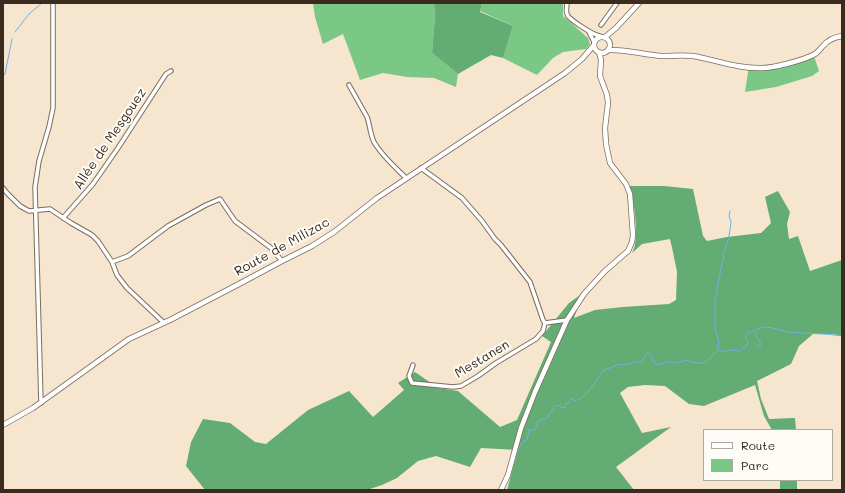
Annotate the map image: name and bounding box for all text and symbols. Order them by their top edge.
street label: Allée de Mesgouez [70,85,150,193]
street label: Route de Milizac [232,214,332,280]
street label: Mestanen [452,337,512,381]
legend [703,429,833,481]
text: Route [741,437,775,453]
text: Parc [741,457,769,473]

